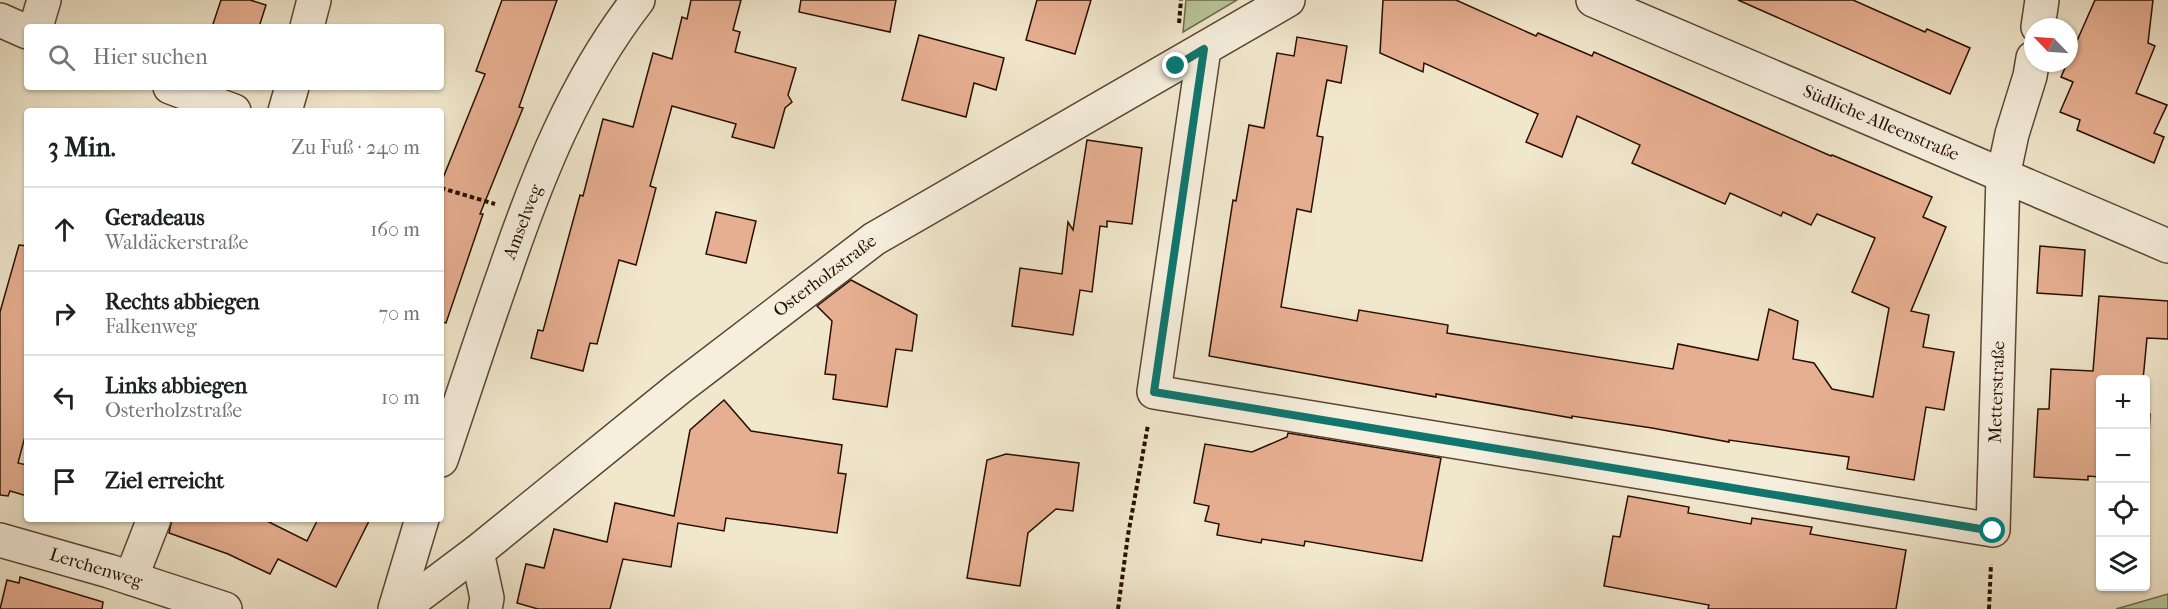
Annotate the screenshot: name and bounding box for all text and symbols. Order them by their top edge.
north arrow [2024,18,2078,72]
search box [24,24,444,90]
icon: search [45,41,78,74]
text: Hier suchen [93,44,208,70]
route end [1162,52,1188,78]
street label: Südliche Alleenstraße [1800,81,1962,165]
text: 3 Min. [48,132,116,163]
text: Zu Fuß · 240 m [291,136,420,159]
street label: Amselweg [499,181,547,263]
text: Geradeaus [105,205,205,231]
icon: ahead [48,213,81,246]
text: 160 m [370,218,420,241]
street label: Osterholzstraße [769,230,881,322]
text: Waldäckerstraße [105,231,248,254]
text: Rechts abbiegen [105,289,260,315]
icon: right [48,297,81,330]
text: 70 m [378,302,420,325]
text: Falkenweg [105,315,197,338]
street label: Metterstraße [1985,340,2009,444]
text: Links abbiegen [105,373,247,399]
map controls [2096,375,2150,591]
button: + [2096,375,2150,429]
icon: left [48,381,81,414]
text: 10 m [381,386,420,409]
text: Osterholzstraße [105,399,242,422]
button: − [2096,429,2150,483]
icon: arrive [48,465,81,498]
text: Ziel erreicht [105,468,224,494]
button: locate [2096,483,2150,537]
route start [1979,517,2005,543]
button: layers [2096,537,2150,591]
street label: Lerchenweg [47,544,145,592]

